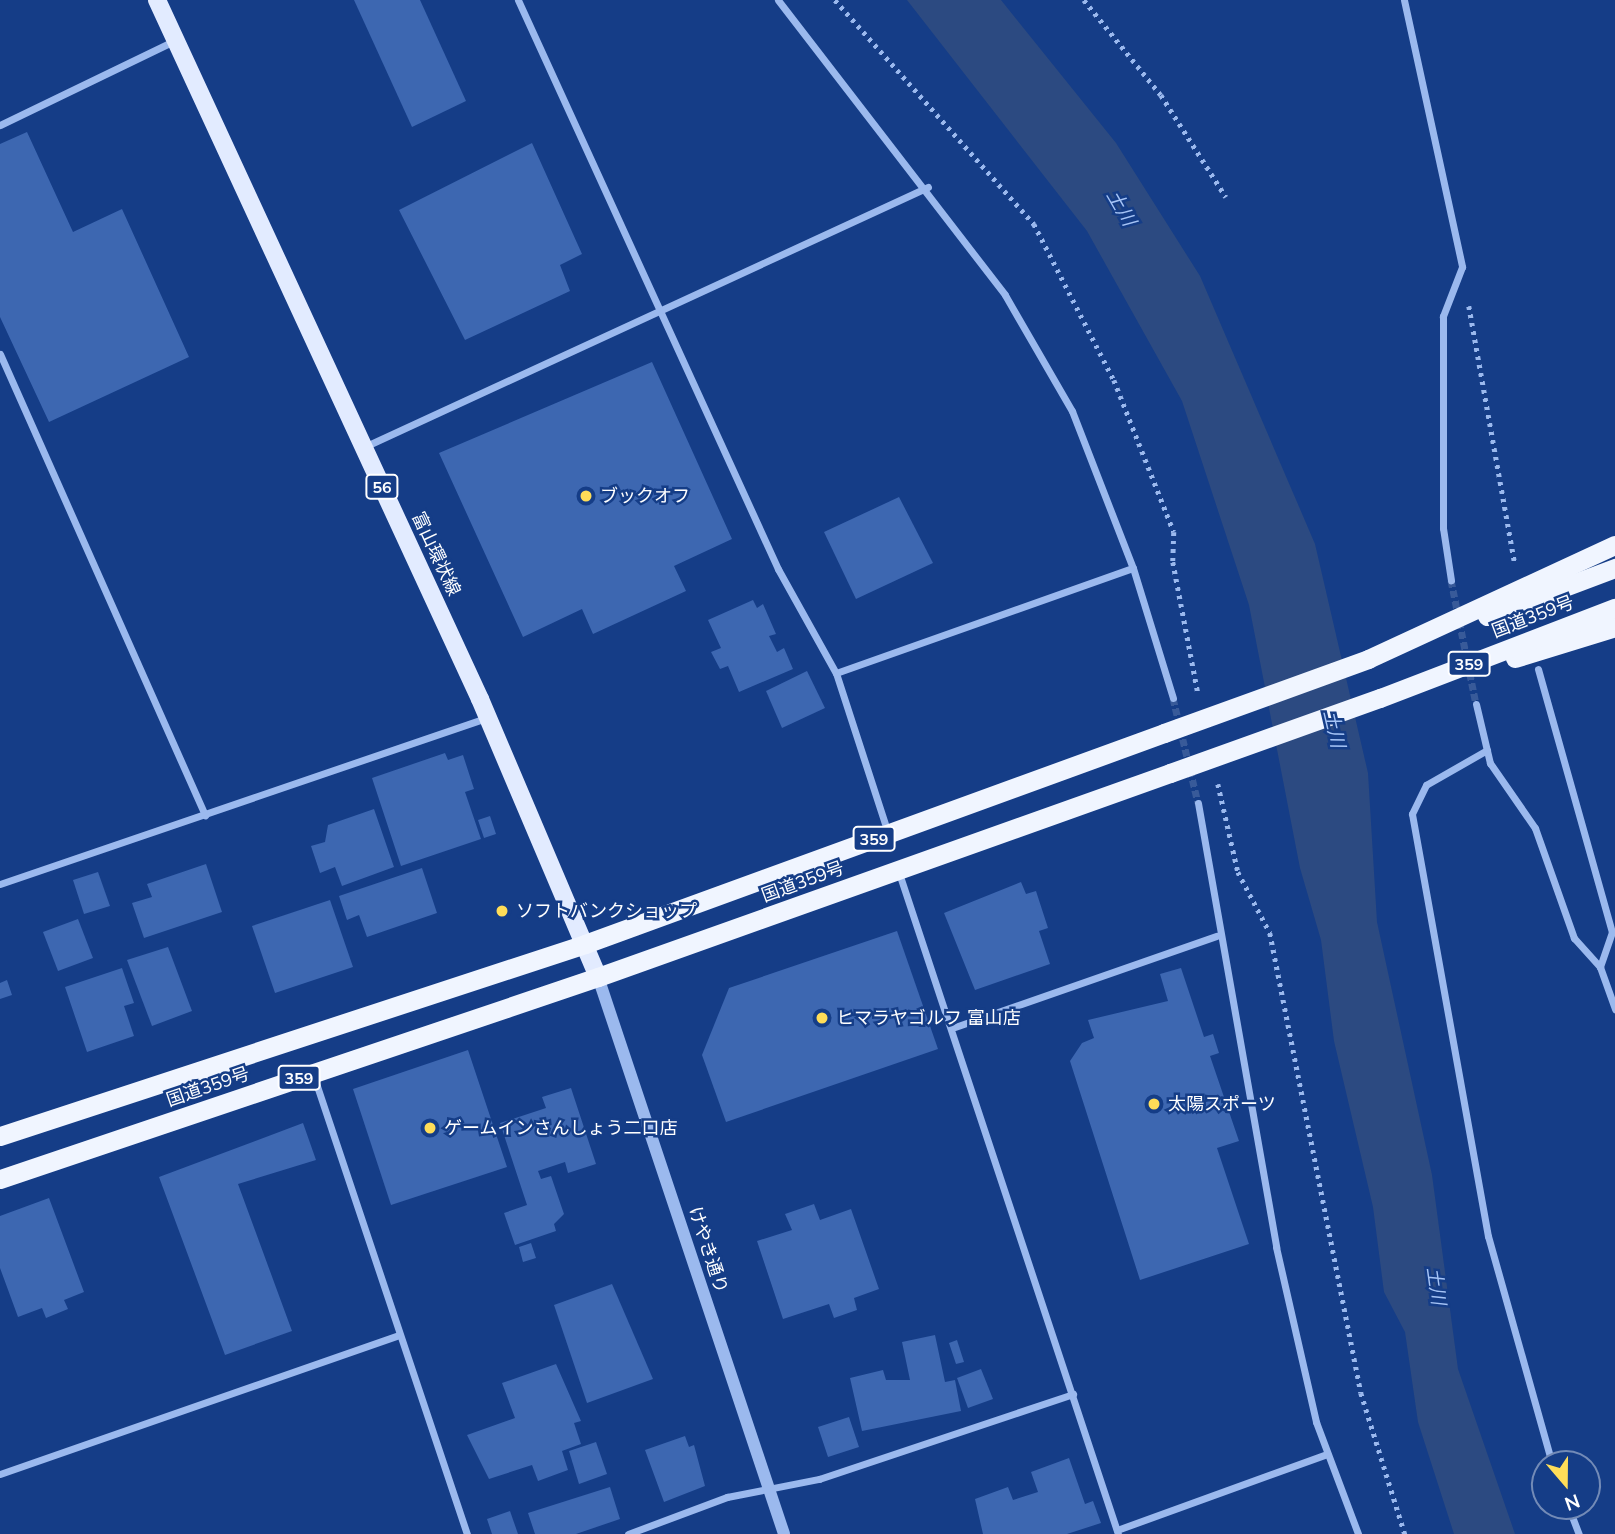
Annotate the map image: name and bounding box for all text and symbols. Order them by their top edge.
water label: 土川 [1102,186,1140,230]
road number: 56 [364,474,400,500]
place label: ブックオフ [600,485,690,507]
marker: ブックオフ [578,488,594,504]
street label: 富山環状線 [407,509,465,599]
street label: 国道359号 [1489,591,1577,643]
road number: 359 [1446,652,1492,677]
water label: 土川 [1319,708,1349,750]
road number: 359 [851,826,897,852]
street label: 国道359号 [759,857,847,907]
place label: ソフトバンクショップ [516,900,696,922]
marker: ソフトバンクショップ [494,903,510,919]
place label: ヒマラヤゴルフ 富山店 [836,1007,1021,1029]
marker: ヒマラヤゴルフ 富山店 [814,1010,830,1026]
street label: 国道359号 [164,1063,252,1111]
road number: 359 [276,1066,322,1090]
place label: 太陽スポーツ [1168,1093,1276,1115]
marker: 太陽スポーツ [1146,1096,1162,1112]
place label: ゲームインさんしょう二口店 [444,1117,678,1139]
marker: ゲームインさんしょう二口店 [422,1120,438,1136]
street label: けやき通り [684,1204,732,1296]
water label: 土川 [1422,1266,1450,1306]
north arrow [1531,1450,1601,1520]
text: N [1562,1489,1583,1517]

